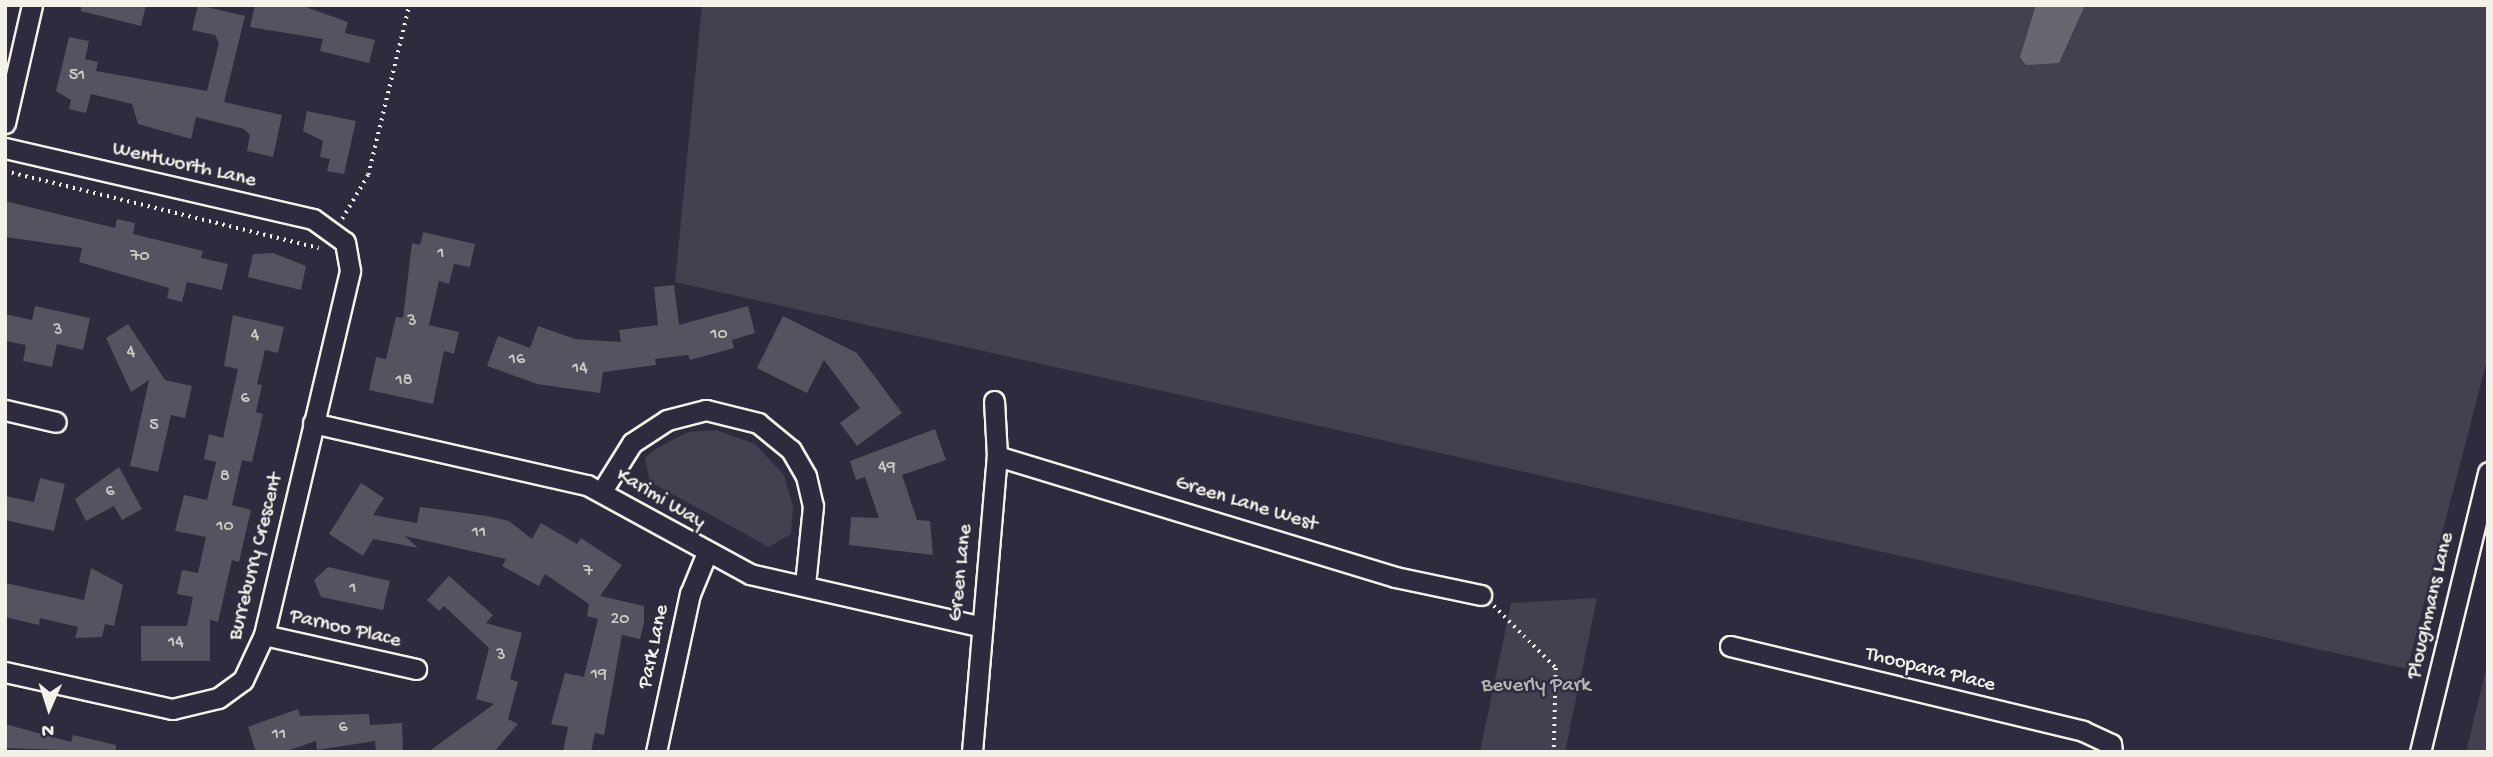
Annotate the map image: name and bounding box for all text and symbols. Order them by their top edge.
house number: 51 [69,65,85,87]
street label: Wentworth Lane [110,137,258,195]
house number: 1 [437,243,445,265]
house number: 70 [130,246,150,268]
house number: 3 [407,311,417,333]
house number: 3 [53,320,63,342]
house number: 10 [710,324,728,346]
house number: 4 [251,325,259,347]
house number: 4 [127,342,135,364]
house number: 16 [509,349,525,371]
house number: 14 [572,358,588,380]
house number: 18 [395,370,413,392]
house number: 6 [240,388,250,410]
house number: 5 [149,415,159,437]
house number: 49 [878,457,896,479]
street label: Karimi Way [611,464,709,536]
house number: 8 [220,466,230,488]
street label: Burreburry Crescent [224,471,290,643]
street label: Green Lane West [1172,471,1320,539]
house number: 6 [105,481,115,503]
house number: 10 [216,516,234,538]
house number: 11 [472,522,486,544]
street label: Green Lane [944,523,980,623]
street label: Ploughmans Lane [2403,530,2461,682]
house number: 7 [583,561,593,583]
house number: 1 [349,578,357,600]
street label: Park Lane [634,603,676,691]
street label: Parnoo Place [287,605,403,655]
house number: 20 [610,609,630,631]
house number: 14 [168,632,184,654]
street label: Thoopara Place [1862,643,1998,699]
house number: 3 [496,645,506,667]
house number: 19 [591,664,607,686]
north arrow [14,673,84,743]
park label: Beverly Park [1481,674,1591,700]
house number: 6 [338,717,348,739]
text: N [41,718,55,741]
house number: 11 [272,724,286,746]

